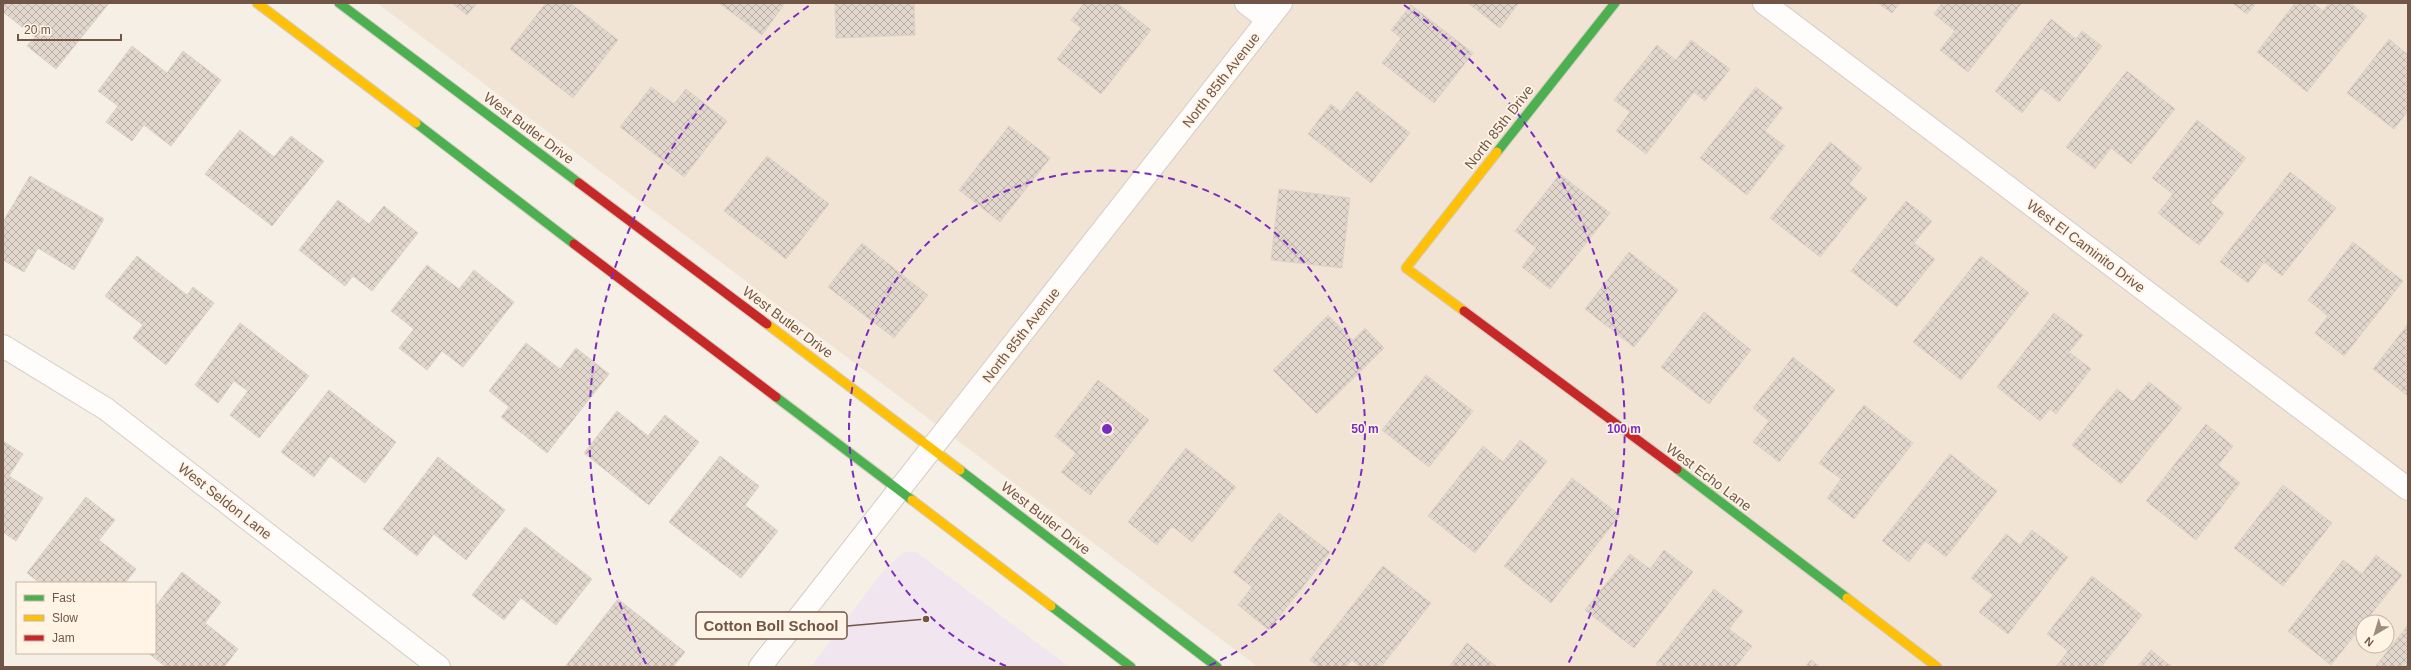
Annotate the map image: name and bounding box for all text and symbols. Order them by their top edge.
scale bar [18,16,121,42]
text: 20 m [24,23,51,37]
street label: North 85th Avenue [1179,29,1263,131]
street label: North 85th Drive [1461,82,1537,172]
street label: West Butler Drive [481,89,577,167]
street label: West El Caminito Drive [2024,196,2148,296]
street label: West Butler Drive [740,283,836,361]
street label: North 85th Avenue [979,284,1063,386]
centre of rings [1100,422,1114,436]
text: 50 m [1351,422,1379,436]
text: 100 m [1607,422,1641,436]
street label: West Echo Lane [1663,440,1755,514]
street label: West Seldon Lane [175,460,275,543]
street label: West Butler Drive [998,478,1094,558]
legend [16,582,156,654]
text: Fast [52,591,76,605]
text: Slow [52,611,78,625]
callout: Cotton Boll School [696,612,847,639]
north arrow [2355,614,2395,654]
text: Cotton Boll School [704,617,838,634]
text: Jam [52,631,75,645]
text: N [2362,635,2376,649]

